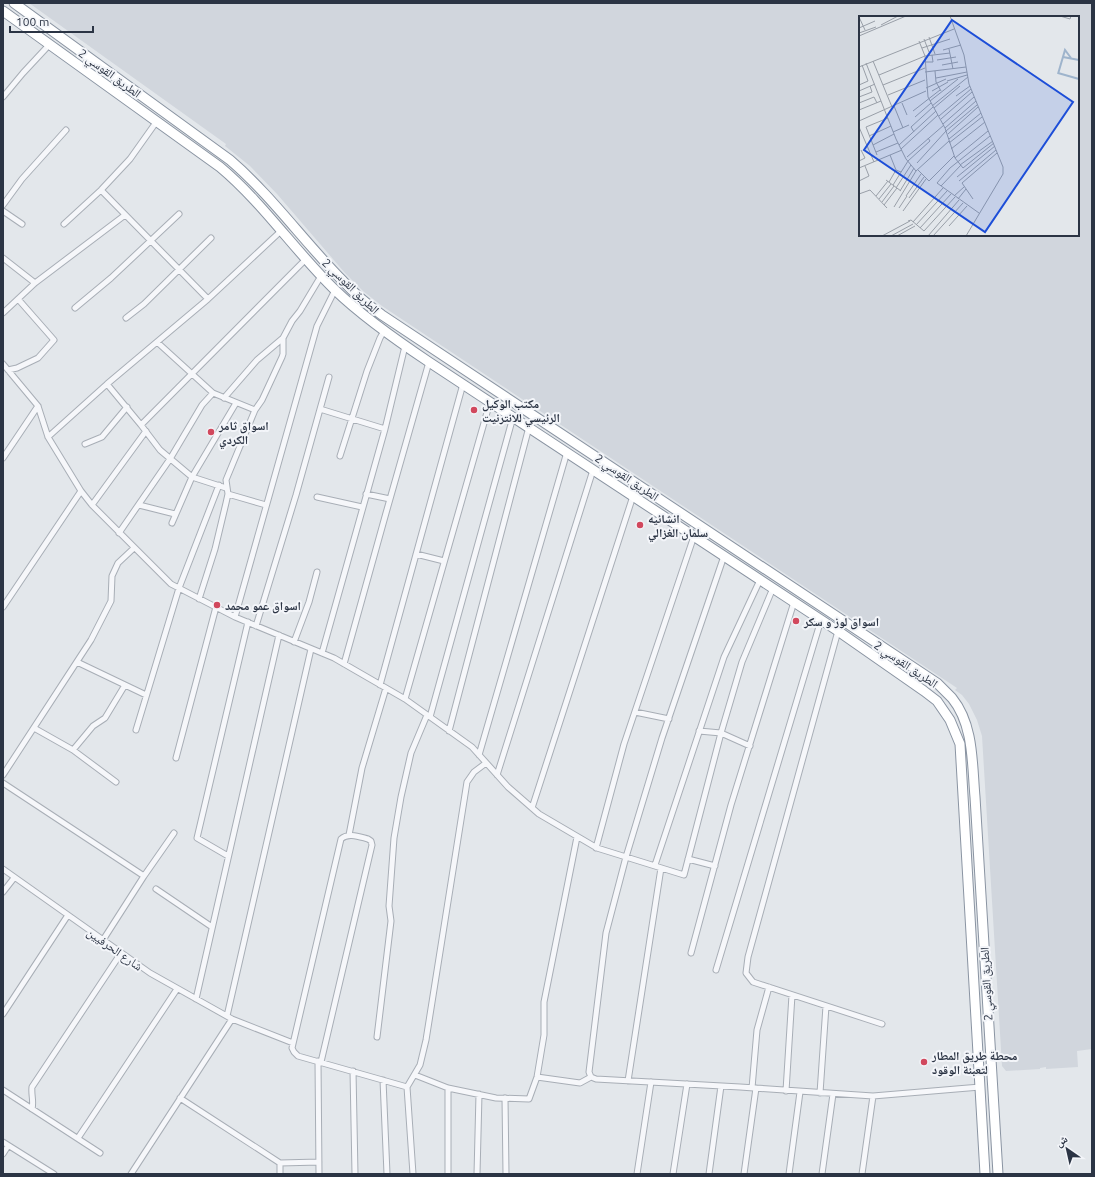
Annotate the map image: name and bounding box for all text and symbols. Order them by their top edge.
scale bar [10,8,93,34]
text: 100 m [16,15,49,28]
inset map [859,16,1079,236]
street label: الطريق القوسي 2 [74,46,144,103]
street label: الطريق القوسي 2 [317,256,382,319]
place label: مكتب الوكيل الرئيسي للانترنيت [482,397,560,427]
marker: مكتب الوكيل الرئيسي للانترنيت [469,405,479,415]
place label: اسواق ثامر الكردي [218,419,269,449]
marker: اسواق ثامر الكردي [206,427,216,437]
street label: الطريق القوسي 2 [591,451,661,506]
place label: انشائيه سلمان الغزالي [648,512,708,542]
marker: انشائيه سلمان الغزالي [635,520,645,530]
place label: اسواق عمو محمد [225,599,301,614]
marker: اسواق عمو محمد [212,600,222,610]
place label: اسواق لوز و سكر [803,615,879,630]
marker: اسواق لوز و سكر [791,616,801,626]
street label: الطريق القوسي 2 [870,638,940,693]
street label: شارع الحرفيين [84,925,145,975]
street label: الطريق القوسي 2 [978,947,998,1021]
place label: محطة طريق المطار لتعبئة الوقود [931,1049,1018,1077]
marker: محطة طريق المطار لتعبئة الوقود [919,1057,929,1067]
north arrow [1047,1129,1087,1169]
text: ش [1053,1132,1071,1151]

